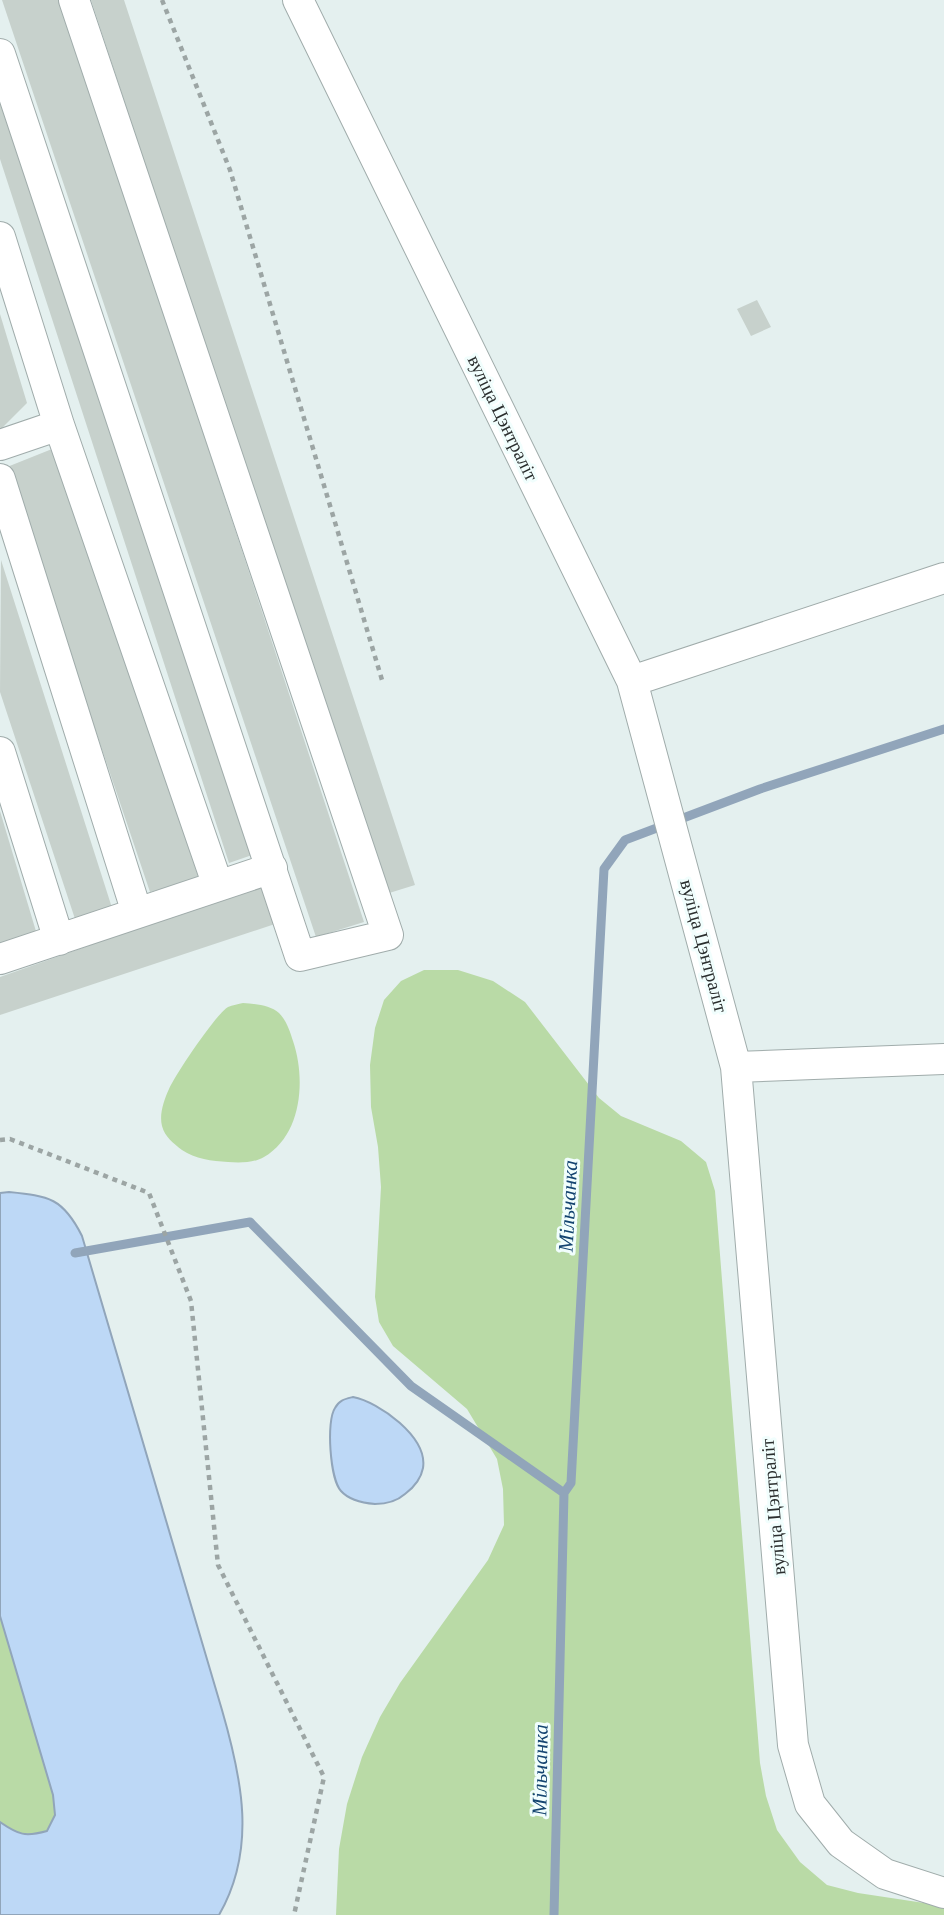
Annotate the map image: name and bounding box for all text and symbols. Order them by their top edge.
street label: вуліца Цэнтраліт [464,352,543,485]
street label: вуліца Цэнтраліт [676,877,732,1015]
water label: Мільчанка [554,1159,582,1254]
street label: вуліца Цэнтраліт [757,1437,789,1576]
water label: Мільчанка [527,1724,553,1817]

